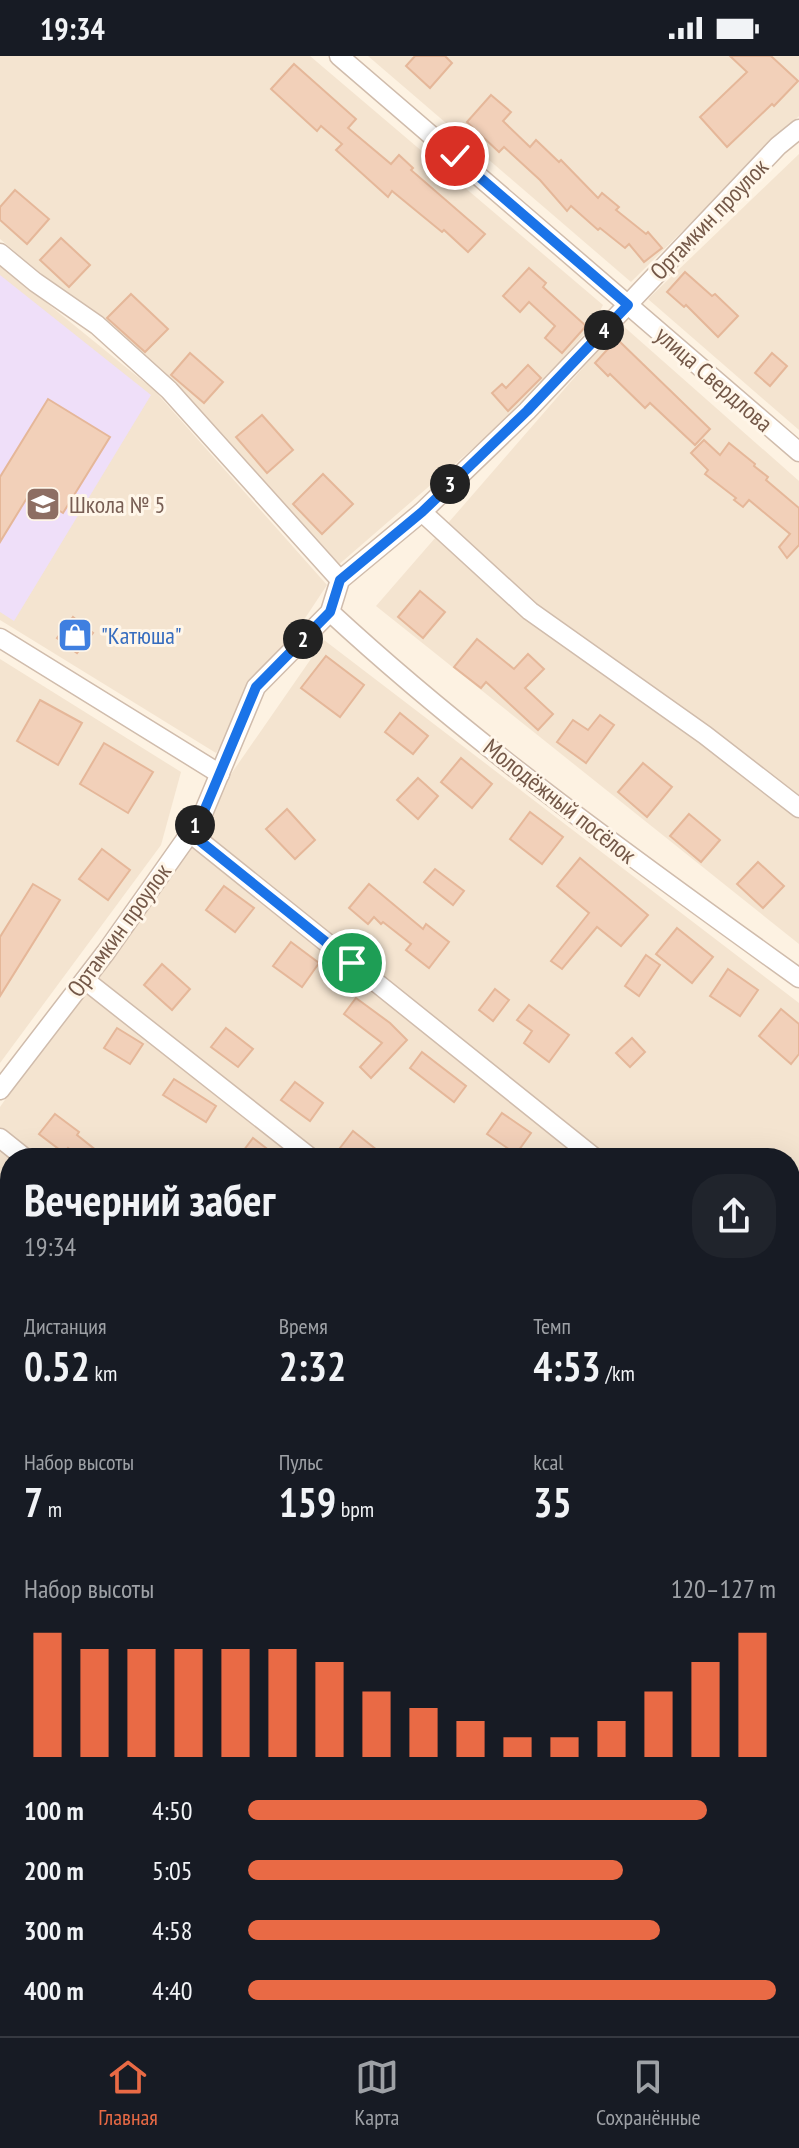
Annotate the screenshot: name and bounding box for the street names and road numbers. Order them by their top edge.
street label: Ортамкин проулок [643,151,775,286]
street label: улица Свердлова [649,320,779,438]
street label: Молодёжный посёлок [477,732,643,871]
street label: Ортамкин проулок [60,857,178,1003]

